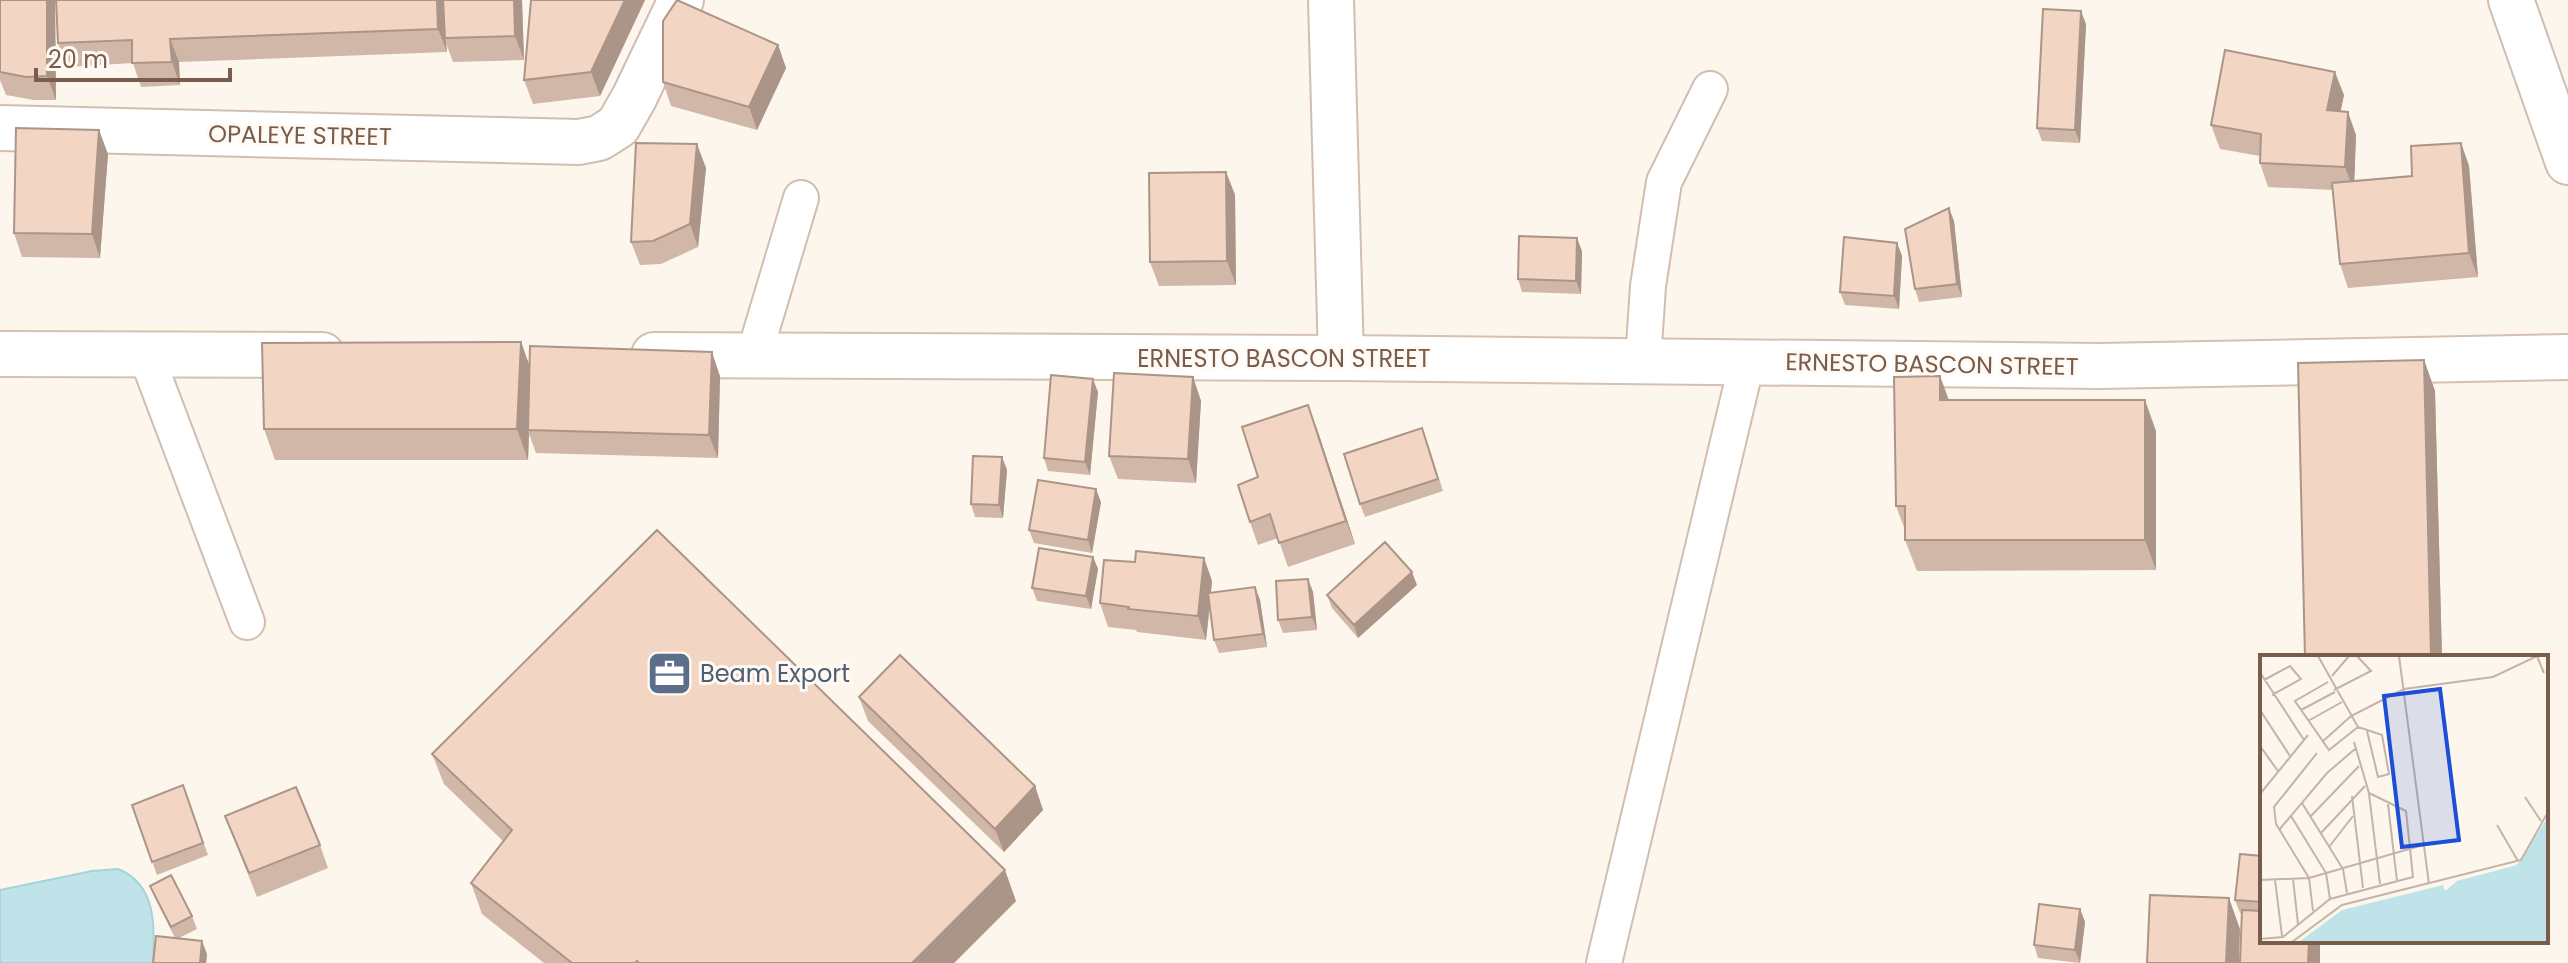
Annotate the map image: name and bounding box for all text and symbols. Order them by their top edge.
scale bar [36,32,230,82]
text: 20 m [48,43,108,76]
street label: OPALEYE STREET [208,117,392,153]
street label: ERNESTO BASCON STREET [1137,342,1431,375]
street label: ERNESTO BASCON STREET [1785,345,2079,383]
office icon: Beam Export [645,649,693,697]
inset map [2260,655,2548,943]
place label: Beam Export [700,657,850,690]

